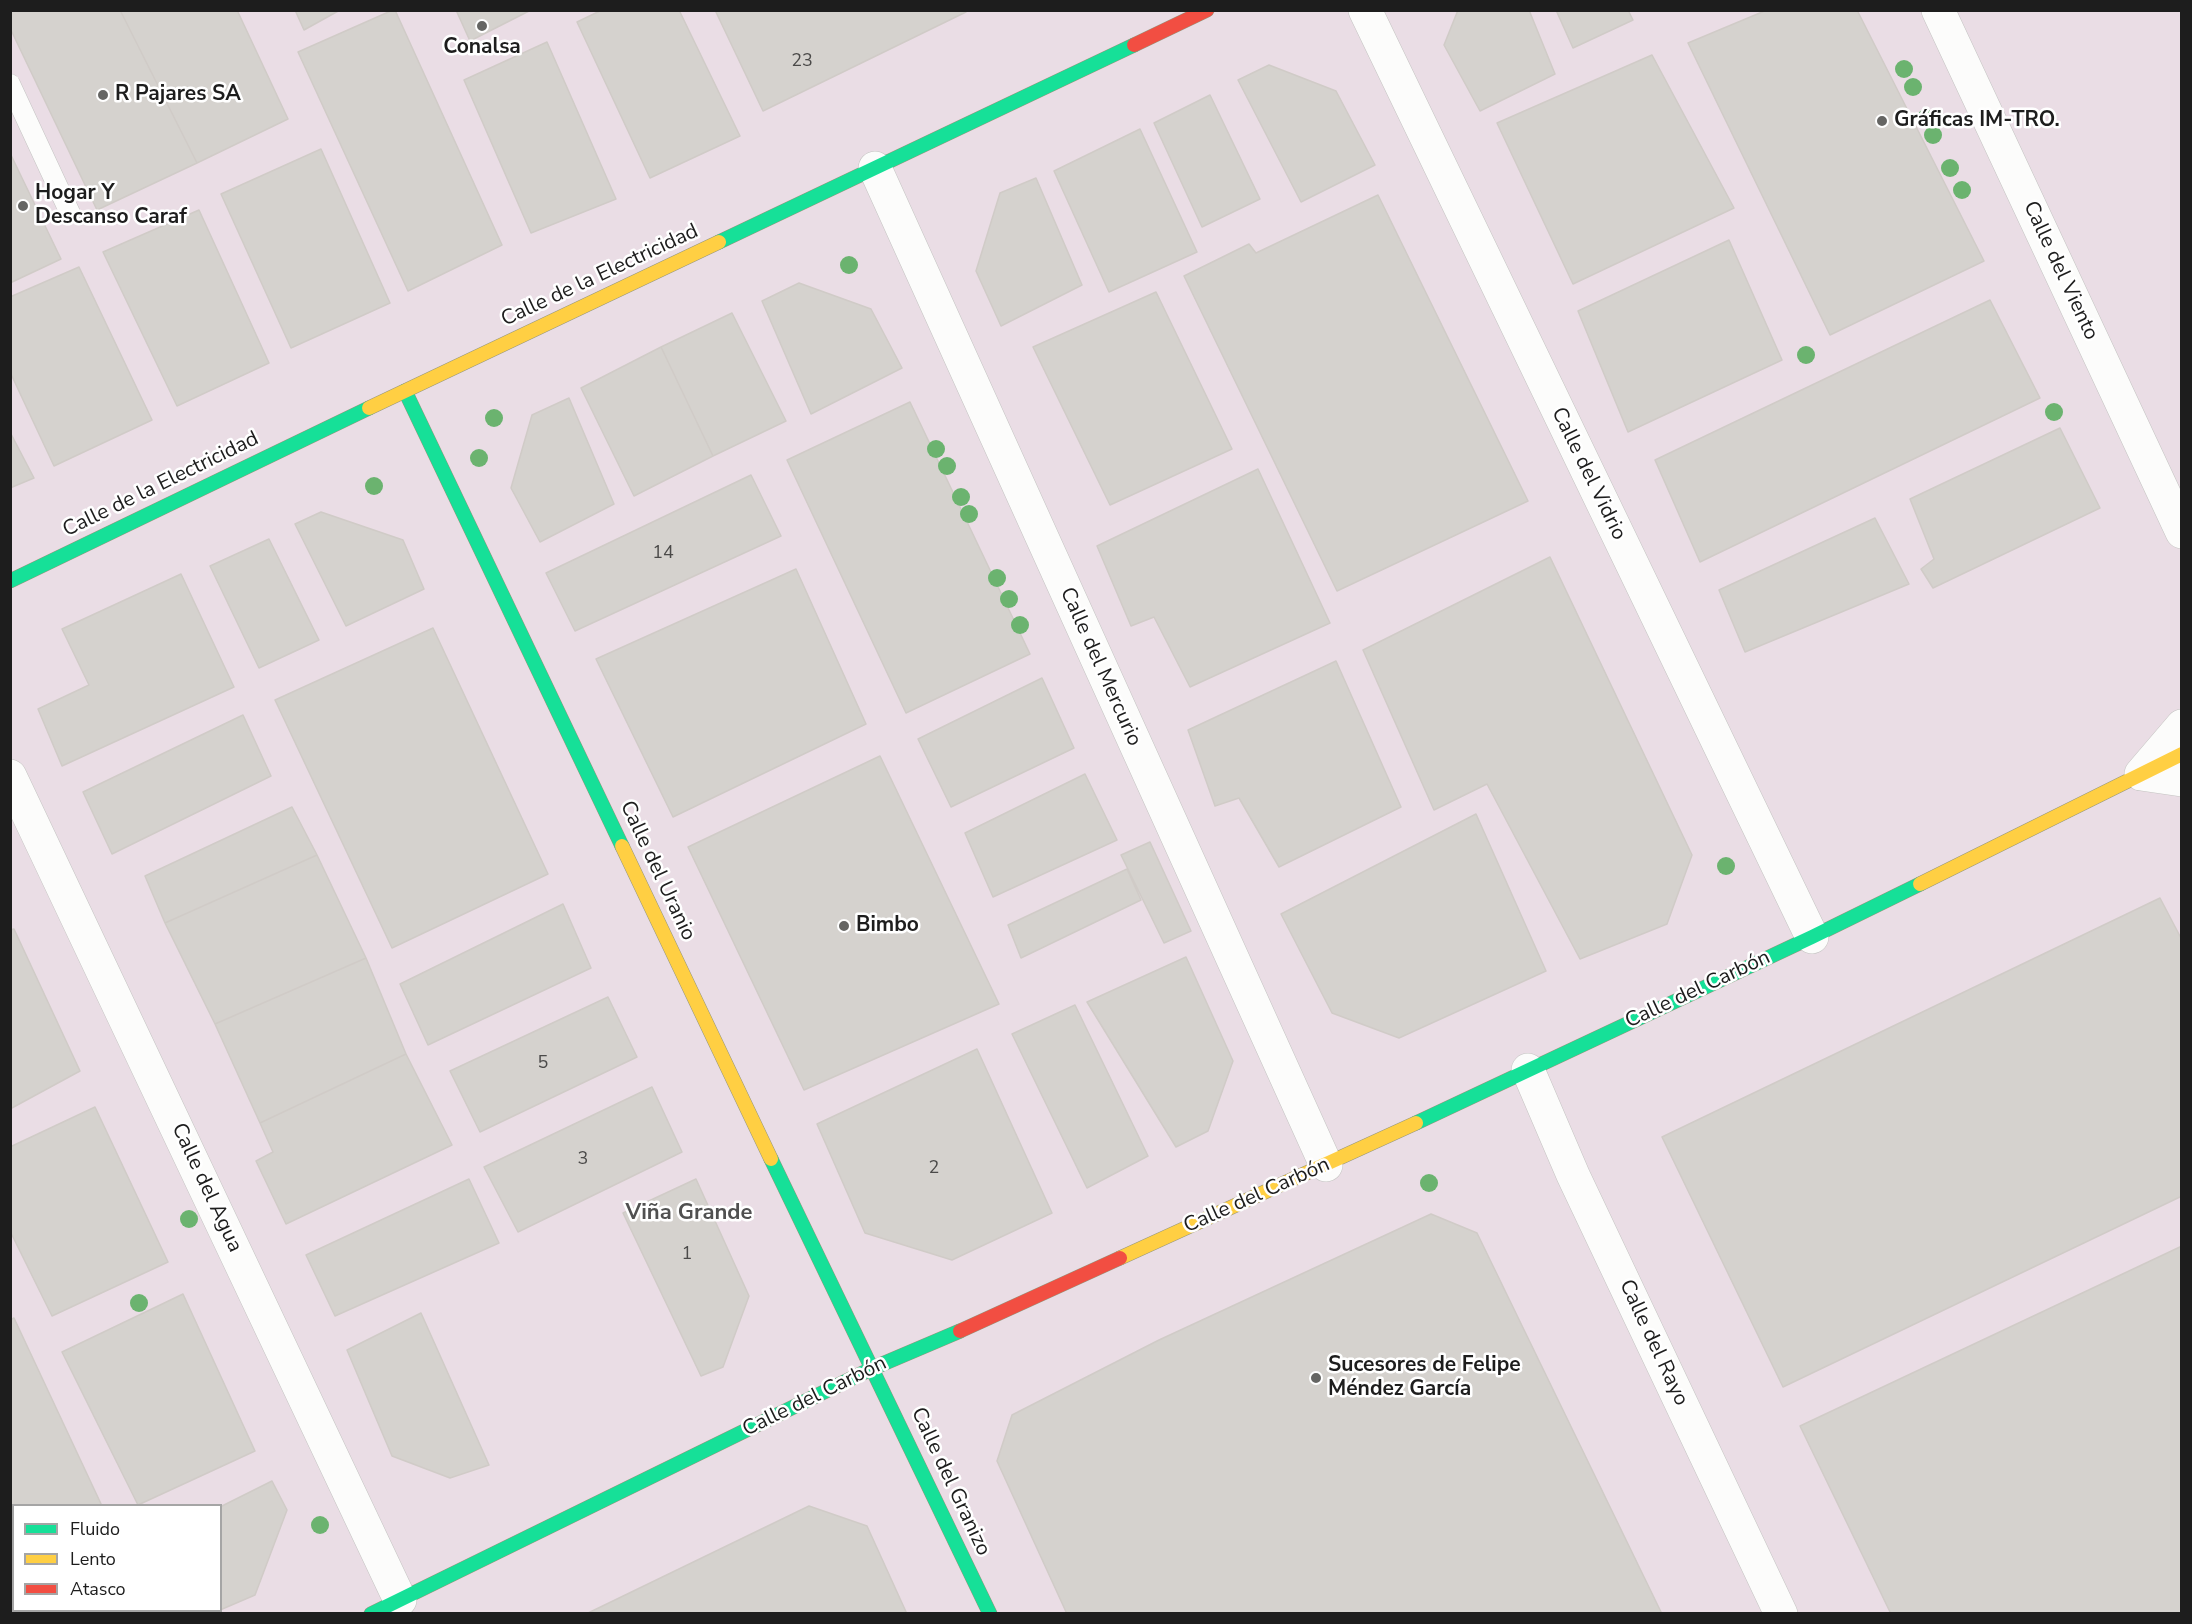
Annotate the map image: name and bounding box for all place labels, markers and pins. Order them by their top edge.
marker: Conalsa [475,19,489,33]
place label: Conalsa [443,35,521,61]
place label: R Pajares SA [115,82,241,108]
marker: R Pajares SA [96,88,110,102]
place label: Gráficas IM-TRO. [1894,108,2060,134]
marker: Gráficas IM-TRO. [1875,114,1889,128]
place label: Hogar Y Descanso Caraf [35,181,187,231]
marker: Hogar Y Descanso Caraf [16,199,30,213]
place label: Bimbo [856,913,919,939]
marker: Bimbo [837,919,851,933]
place label: Sucesores de Felipe Méndez García [1328,1353,1521,1403]
marker: Sucesores de Felipe Méndez García [1309,1371,1323,1385]

